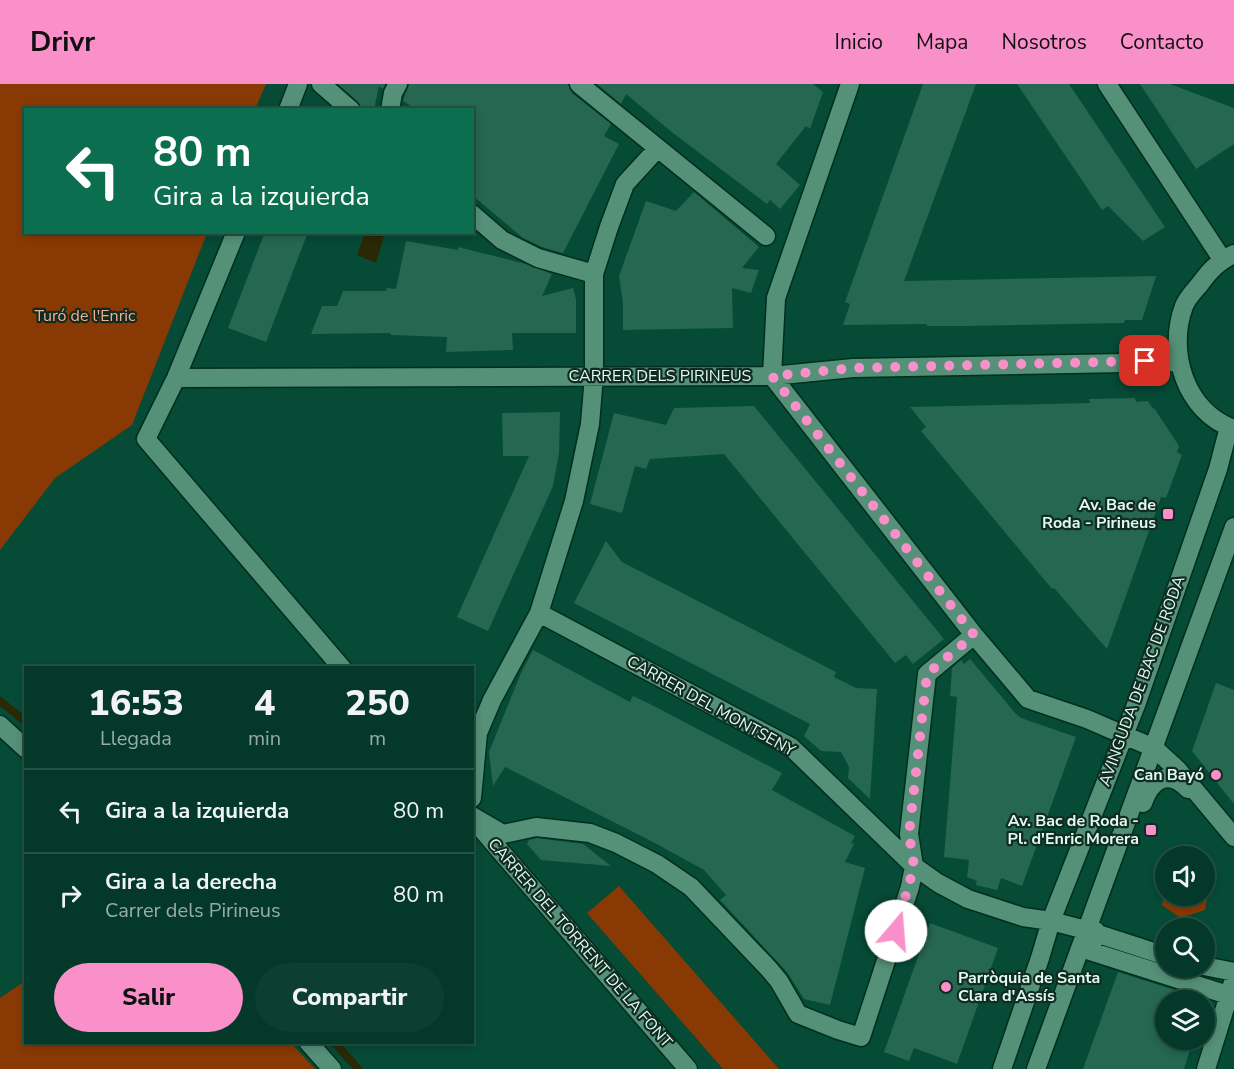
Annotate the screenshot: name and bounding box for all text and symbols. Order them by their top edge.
text: Drivr [30,23,95,61]
text: Inicio [835,28,883,56]
text: Mapa [916,28,968,56]
text: Nosotros [1001,28,1087,56]
text: Contacto [1120,28,1204,56]
text: 80 m [153,124,252,181]
icon: left [54,132,132,210]
text: Gira a la izquierda [153,178,370,215]
park label: Turó de l'Enric [35,305,136,327]
pin [1119,335,1170,386]
icon: arrive [1128,344,1161,377]
street label: CARRER DELS PIRINEUS [569,365,752,387]
place label: Av. Bac de Roda - Pirineus [1042,494,1156,534]
marker: Av. Bac de Roda - Pirineus [1161,507,1175,521]
street label: AVINGUDA DE BAC DE RODA [1094,572,1190,789]
street label: CARRER DEL MONTSENY [623,650,800,762]
text: 16:53 [88,679,184,728]
text: 4 [254,679,275,728]
text: 250 [345,679,410,728]
text: Llegada [100,725,172,752]
text: min [248,725,281,752]
text: m [369,725,386,752]
place label: Can Bayó [1134,764,1204,786]
marker: Can Bayó [1209,768,1223,782]
icon: left [54,795,87,828]
text: Gira a la izquierda [105,796,289,826]
text: 80 m [393,796,444,826]
place label: Av. Bac de Roda - Pl. d'Enric Morera [1008,810,1139,850]
marker: Av. Bac de Roda - Pl. d'Enric Morera [1144,823,1158,837]
street label: CARRER DEL TORRENT DE LA FONT [483,834,677,1053]
map controls [1155,846,1215,1050]
button: sound [1155,846,1215,906]
text: Gira a la derecha [105,867,277,897]
icon: right [54,879,87,912]
text: 80 m [393,880,444,910]
text: Carrer dels Pirineus [105,897,281,924]
position arrow [864,899,928,963]
button: search [1155,918,1215,978]
button: Salir [54,963,243,1032]
button: Compartir [255,963,444,1032]
place label: Parròquia de Santa Clara d'Assís [958,967,1100,1007]
marker: Parròquia de Santa Clara d'Assís [939,980,953,994]
button: layers [1155,990,1215,1050]

